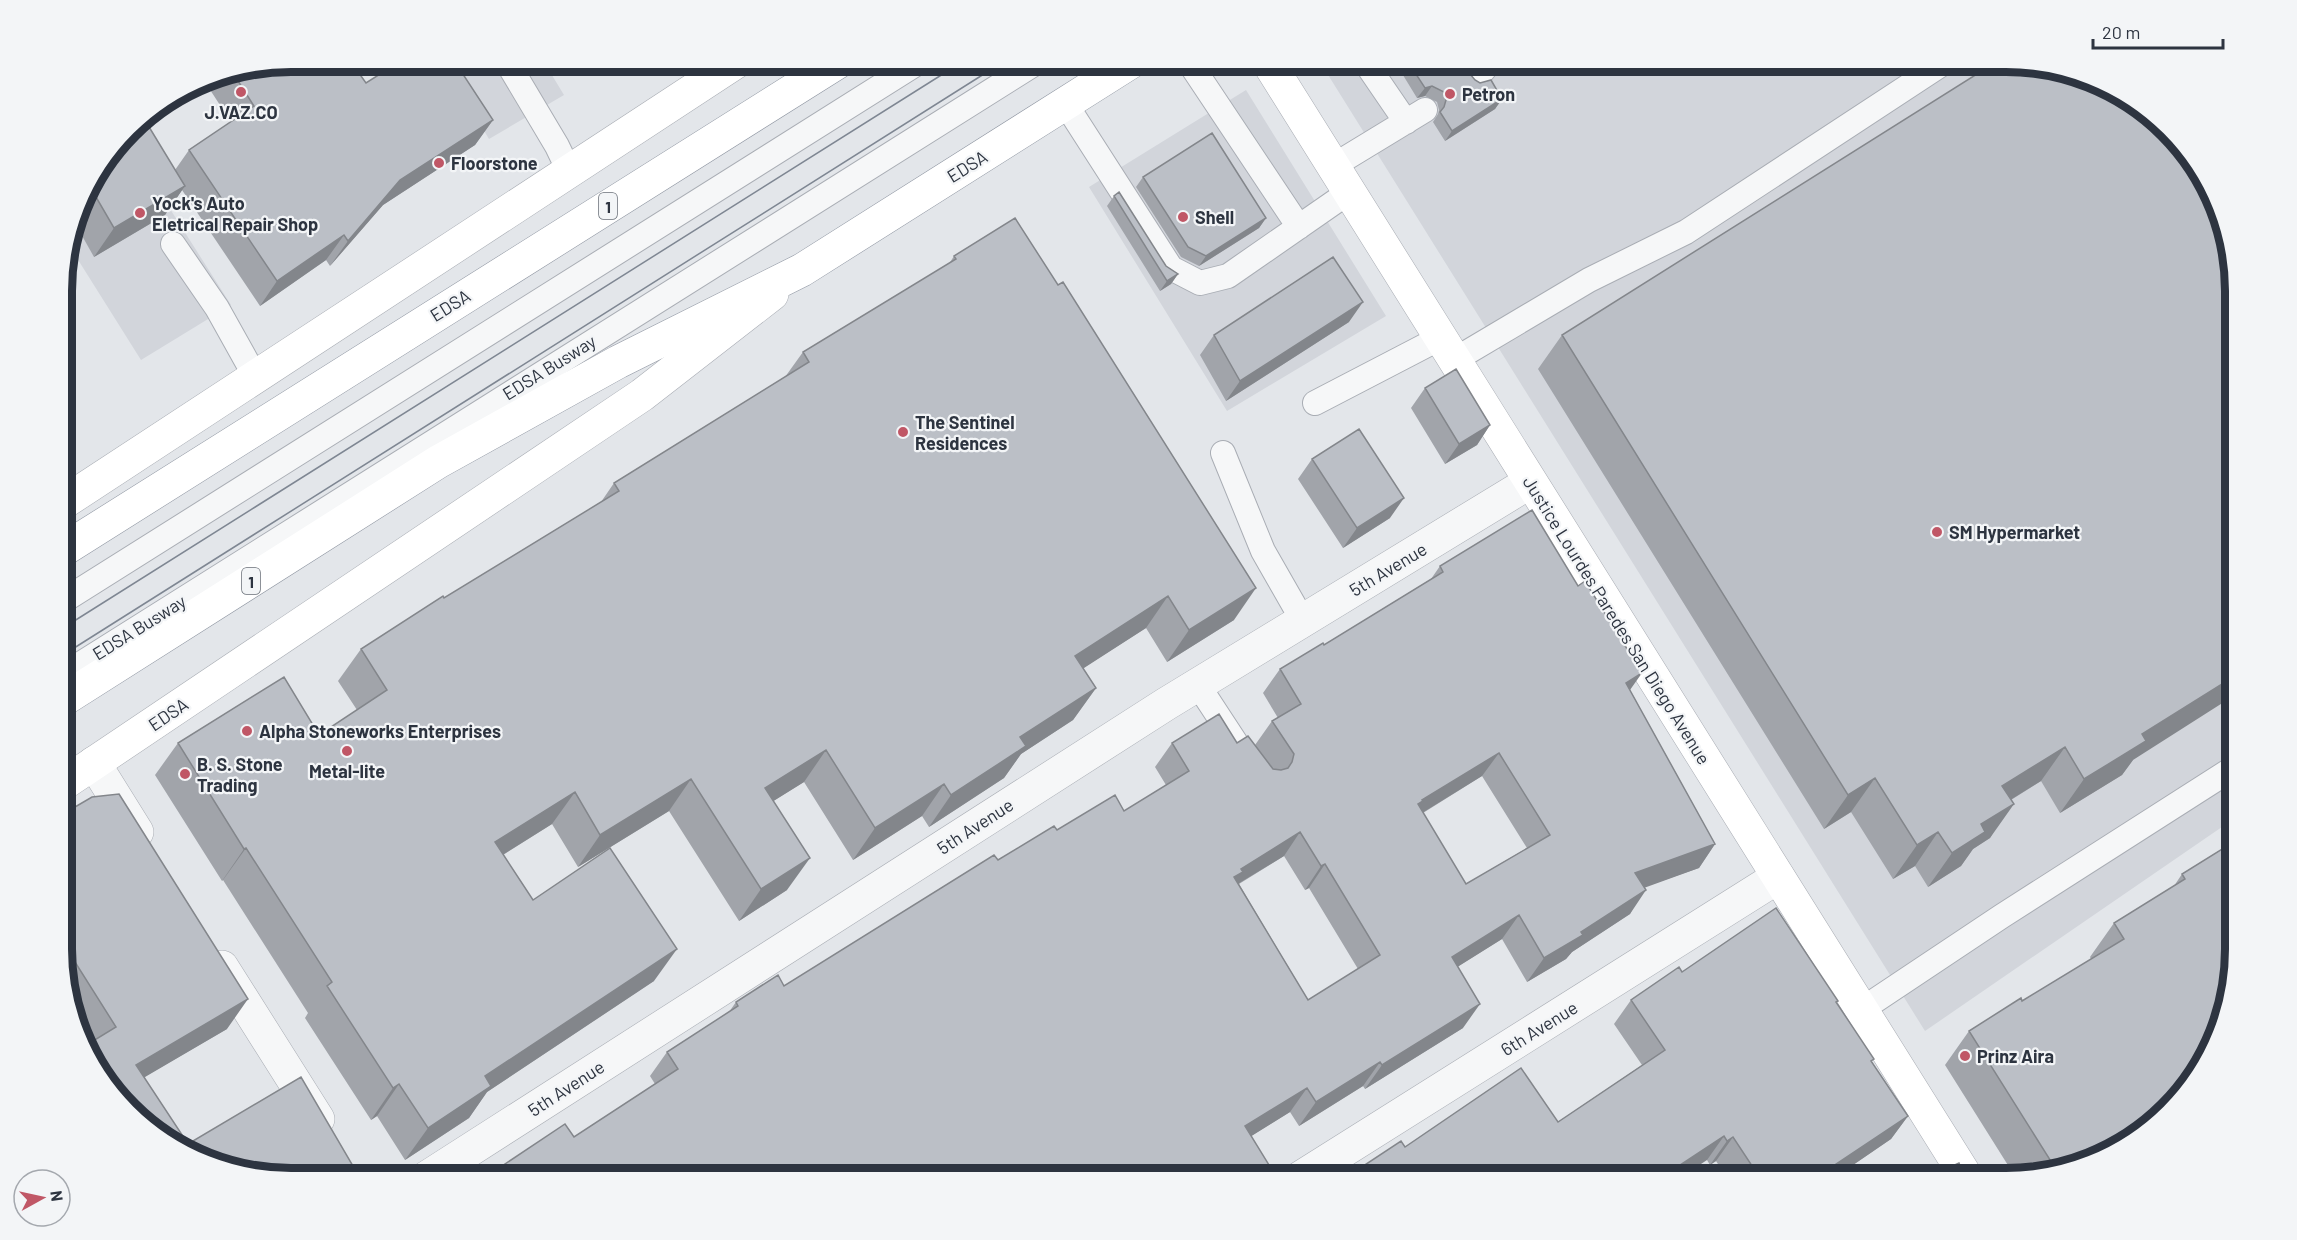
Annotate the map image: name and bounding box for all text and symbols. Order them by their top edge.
scale bar [2093,12,2224,50]
text: 20 m [2102,21,2140,43]
place label: Petron [1462,83,1515,105]
marker: J.VAZ.CO [234,85,248,99]
marker: Petron [1443,87,1457,101]
place label: J.VAZ.CO [204,101,278,123]
street label: EDSA [943,145,991,187]
place label: Floorstone [451,152,538,174]
marker: Floorstone [432,156,446,170]
place label: Yock's Auto Eletrical Repair Shop [152,192,318,235]
road number: 1 [599,193,617,219]
marker: Yock's Auto Eletrical Repair Shop [133,206,147,220]
place label: Shell [1195,206,1234,228]
marker: Shell [1176,210,1190,224]
street label: EDSA [426,284,474,326]
street label: EDSA Busway [498,330,600,404]
place label: The Sentinel Residences [915,411,1015,454]
marker: The Sentinel Residences [896,425,910,439]
street label: Justice Lourdes Paredes San Diego Avenue [1519,472,1715,768]
place label: SM Hypermarket [1949,521,2080,543]
marker: SM Hypermarket [1930,525,1944,539]
street label: 5th Avenue [1345,537,1431,601]
road number: 1 [242,568,260,594]
street label: EDSA Busway [88,590,190,664]
street label: EDSA [144,693,192,735]
place label: Alpha Stoneworks Enterprises [259,720,501,742]
marker: Alpha Stoneworks Enterprises [240,724,254,738]
marker: Metal-lite [340,744,354,758]
place label: B. S. Stone Trading [197,753,283,796]
place label: Metal-lite [309,760,385,782]
marker: B. S. Stone Trading [178,767,192,781]
street label: 5th Avenue [933,793,1017,859]
street label: 6th Avenue [1497,996,1581,1060]
place label: Prinz Aira [1977,1045,2054,1067]
marker: Prinz Aira [1958,1049,1972,1063]
street label: 5th Avenue [524,1055,608,1121]
north arrow [12,1168,72,1228]
text: N [47,1189,67,1202]

